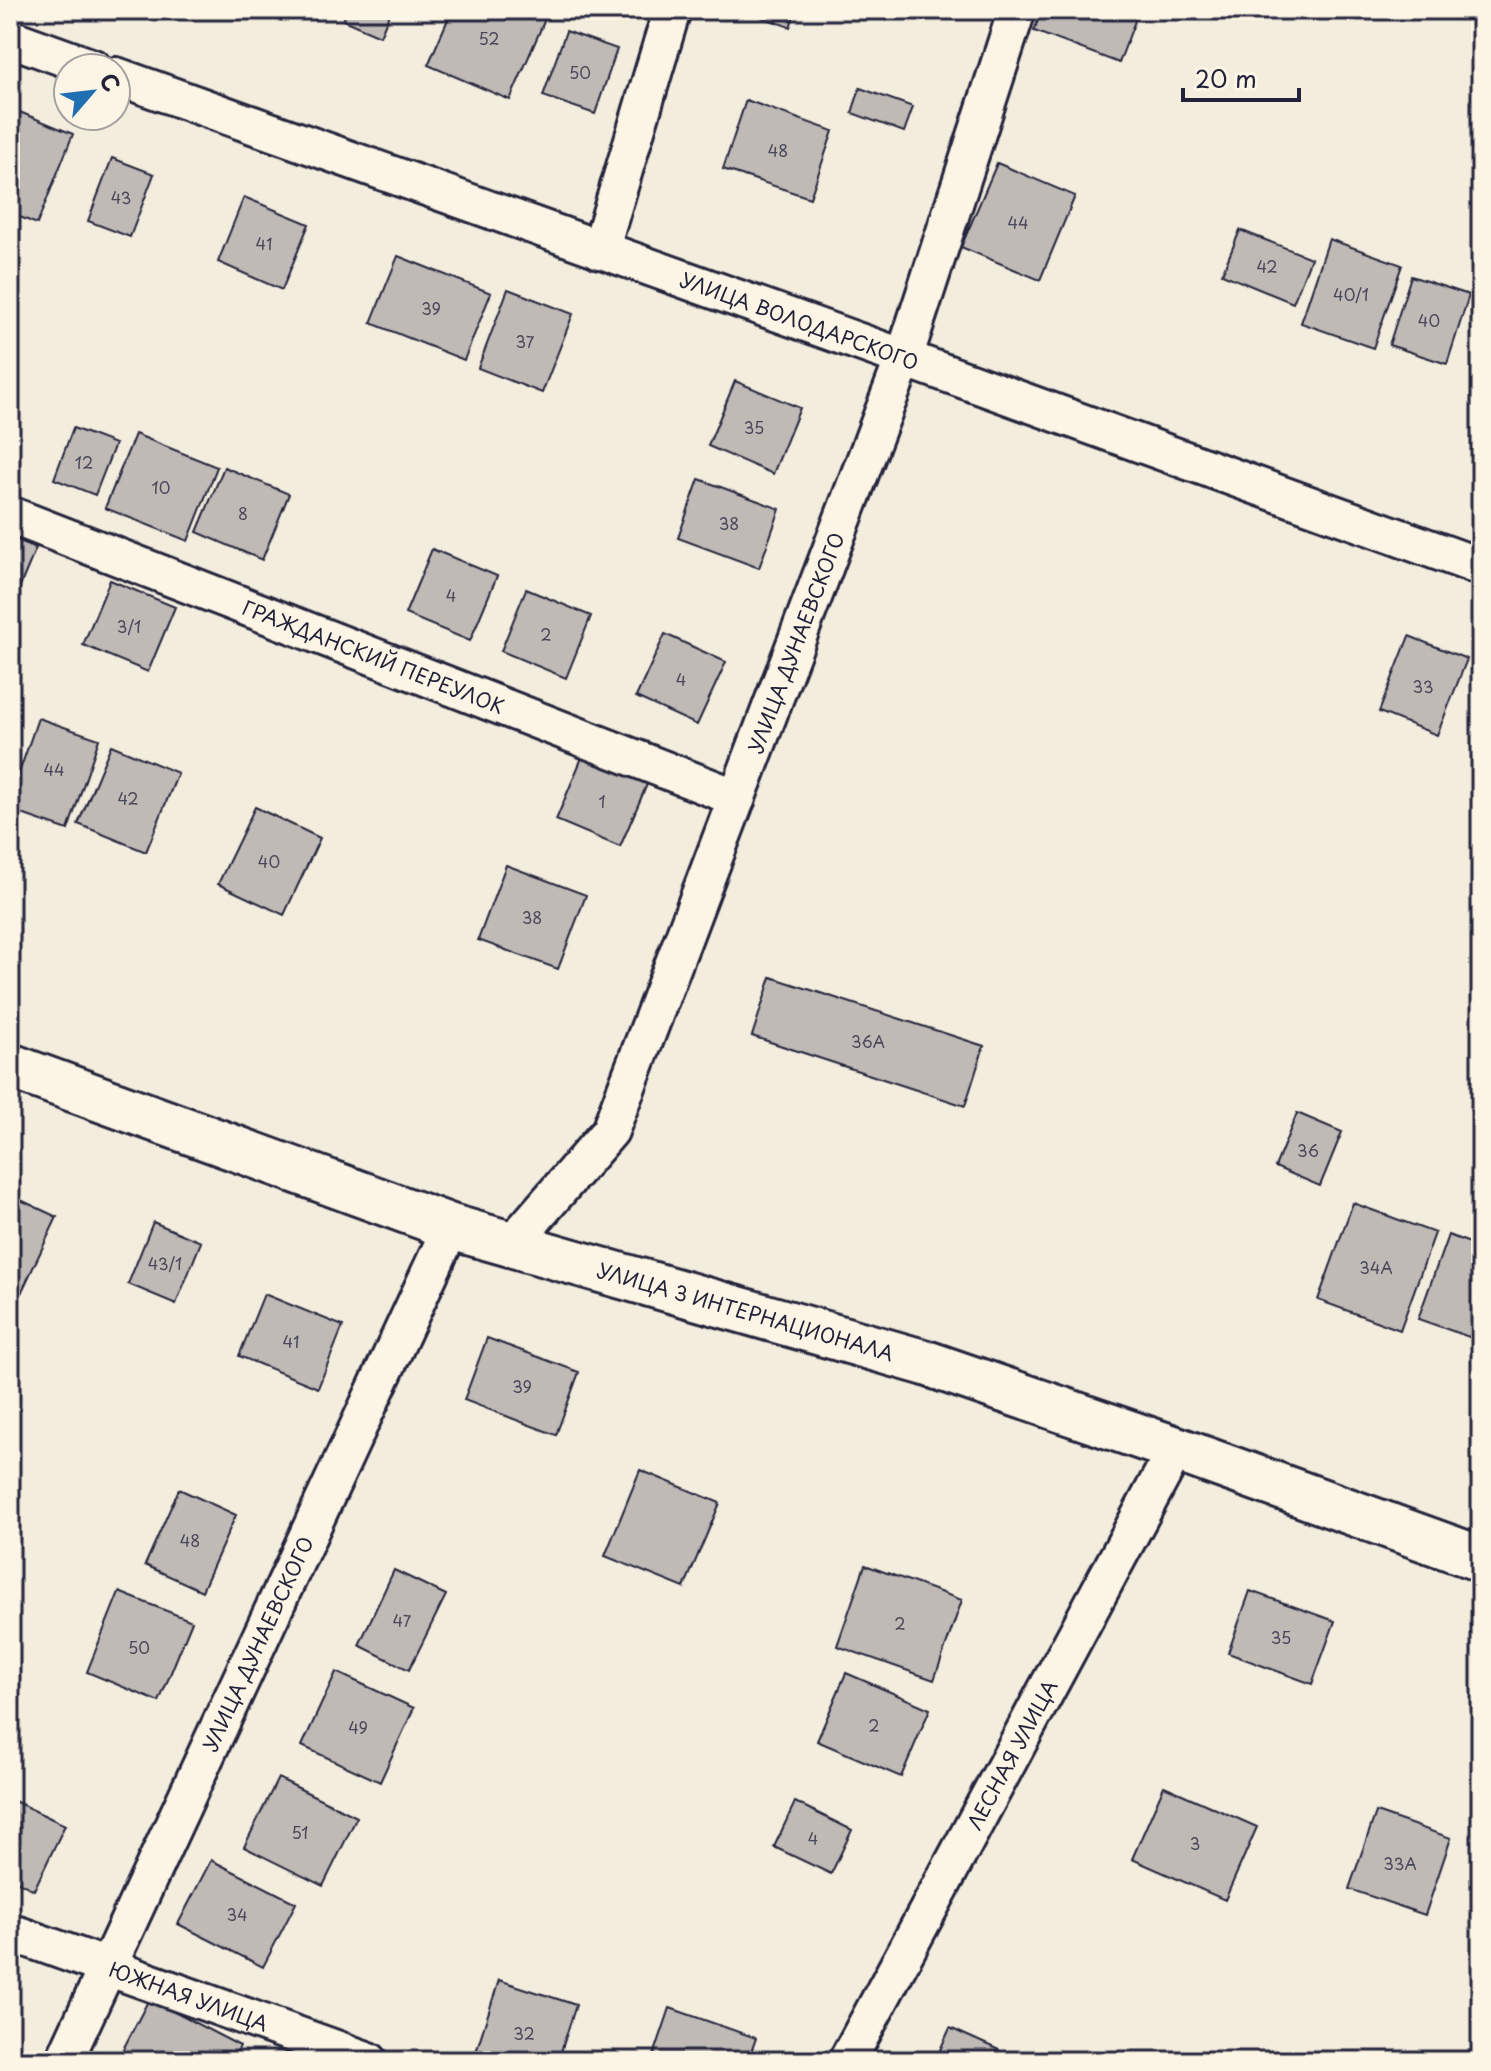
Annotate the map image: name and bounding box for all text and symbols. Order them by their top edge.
house number: 52 [478,26,500,50]
north arrow [52,52,132,132]
scale bar [1183,52,1299,102]
house number: 50 [569,60,591,84]
text: 20 m [1195,60,1257,96]
text: С [93,67,129,97]
house number: 48 [768,138,788,162]
house number: 43 [111,185,131,209]
house number: 44 [1007,210,1029,234]
house number: 41 [256,231,272,255]
house number: 42 [1256,254,1278,278]
street label: УЛИЦА ВОЛОДАРСКОГО [676,264,923,377]
house number: 40/1 [1333,282,1369,306]
house number: 39 [421,296,441,320]
house number: 40 [1418,308,1440,332]
house number: 37 [516,329,535,353]
house number: 35 [744,415,764,439]
house number: 12 [75,450,93,474]
house number: 10 [152,475,170,499]
house number: 8 [238,501,248,525]
house number: 38 [719,511,739,535]
street label: УЛИЦА ДУНАЕВСКОГО [740,528,851,758]
house number: 4 [446,583,456,607]
street label: ГРАЖДАНСКИЙ ПЕРЕУЛОК [238,592,509,721]
house number: 3/1 [117,614,141,638]
house number: 2 [540,622,552,646]
house number: 4 [676,667,686,691]
house number: 33 [1412,674,1434,698]
house number: 44 [43,757,65,781]
house number: 42 [117,786,139,810]
house number: 1 [598,789,606,813]
house number: 40 [258,849,280,873]
house number: 38 [522,905,542,929]
house number: 36А [851,1029,885,1053]
house number: 36 [1297,1138,1319,1162]
house number: 43/1 [148,1251,182,1275]
street label: УЛИЦА 3 ИНТЕРНАЦИОНАЛА [594,1255,897,1368]
house number: 34А [1359,1255,1393,1279]
house number: 41 [283,1329,299,1353]
house number: 39 [512,1374,532,1398]
house number: 48 [180,1528,200,1552]
street label: УЛИЦА ДУНАЕВСКОГО [195,1531,321,1756]
house number: 47 [393,1608,412,1632]
house number: 2 [894,1611,906,1635]
house number: 35 [1271,1625,1291,1649]
house number: 50 [128,1635,150,1659]
street label: ЛЕСНАЯ УЛИЦА [959,1674,1064,1835]
house number: 2 [868,1713,880,1737]
house number: 49 [348,1715,368,1739]
house number: 51 [291,1820,309,1844]
house number: 4 [808,1826,818,1850]
house number: 3 [1190,1831,1200,1855]
house number: 33А [1383,1851,1417,1875]
house number: 34 [226,1902,248,1926]
street label: ЮЖНАЯ УЛИЦА [105,1954,272,2039]
house number: 32 [513,2021,535,2045]

